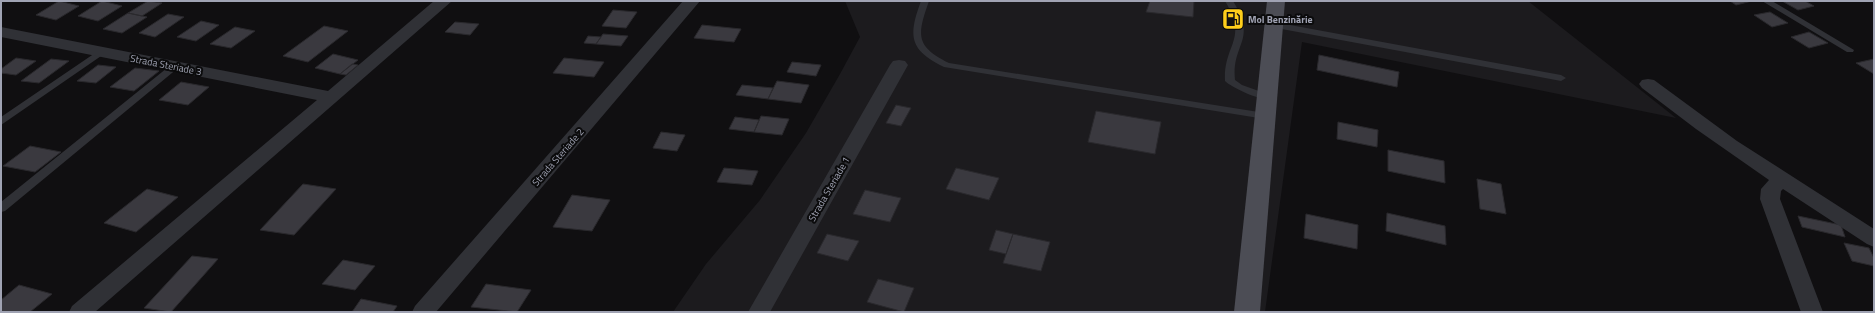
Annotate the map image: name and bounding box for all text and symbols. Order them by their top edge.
fuel station icon: Mol Benzinărie [1220,6,1246,32]
place label: Mol Benzinărie [1248,12,1313,27]
street label: Strada Steriade 3 [129,51,203,79]
street label: Strada Steriade 2 [529,125,587,189]
street label: Strada Steriade 1 [804,154,854,224]

